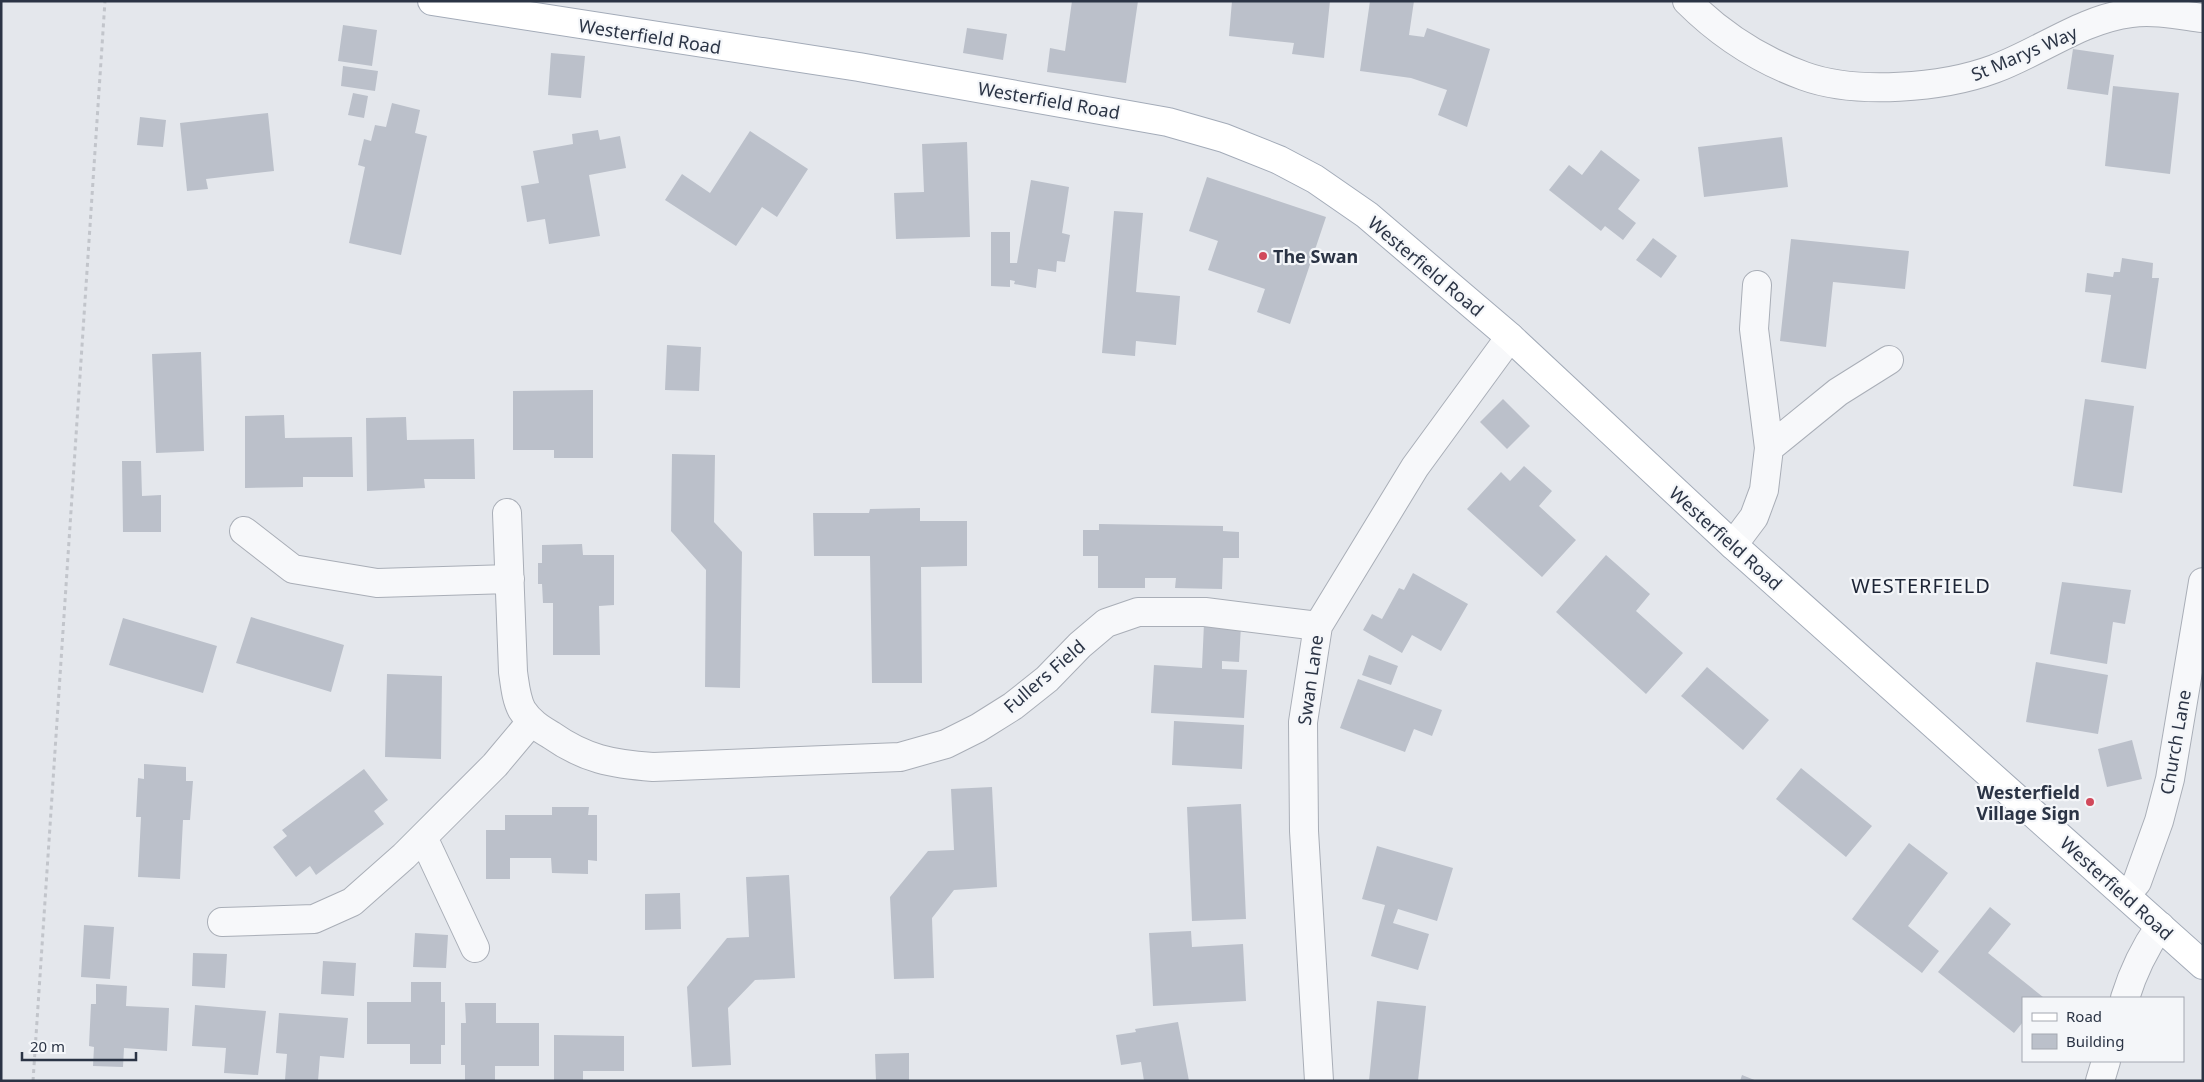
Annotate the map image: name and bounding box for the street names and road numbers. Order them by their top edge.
street label: Westerfield Road [577,13,723,59]
street label: St Marys Way [1967,20,2081,86]
street label: Westerfield Road [976,76,1122,124]
street label: Westerfield Road [1363,211,1489,321]
street label: Westerfield Road [1665,481,1787,595]
street label: Swan Lane [1292,633,1328,727]
street label: Fullers Field [998,634,1090,718]
street label: Church Lane [2154,688,2196,796]
street label: Westerfield Road [2056,831,2178,945]

